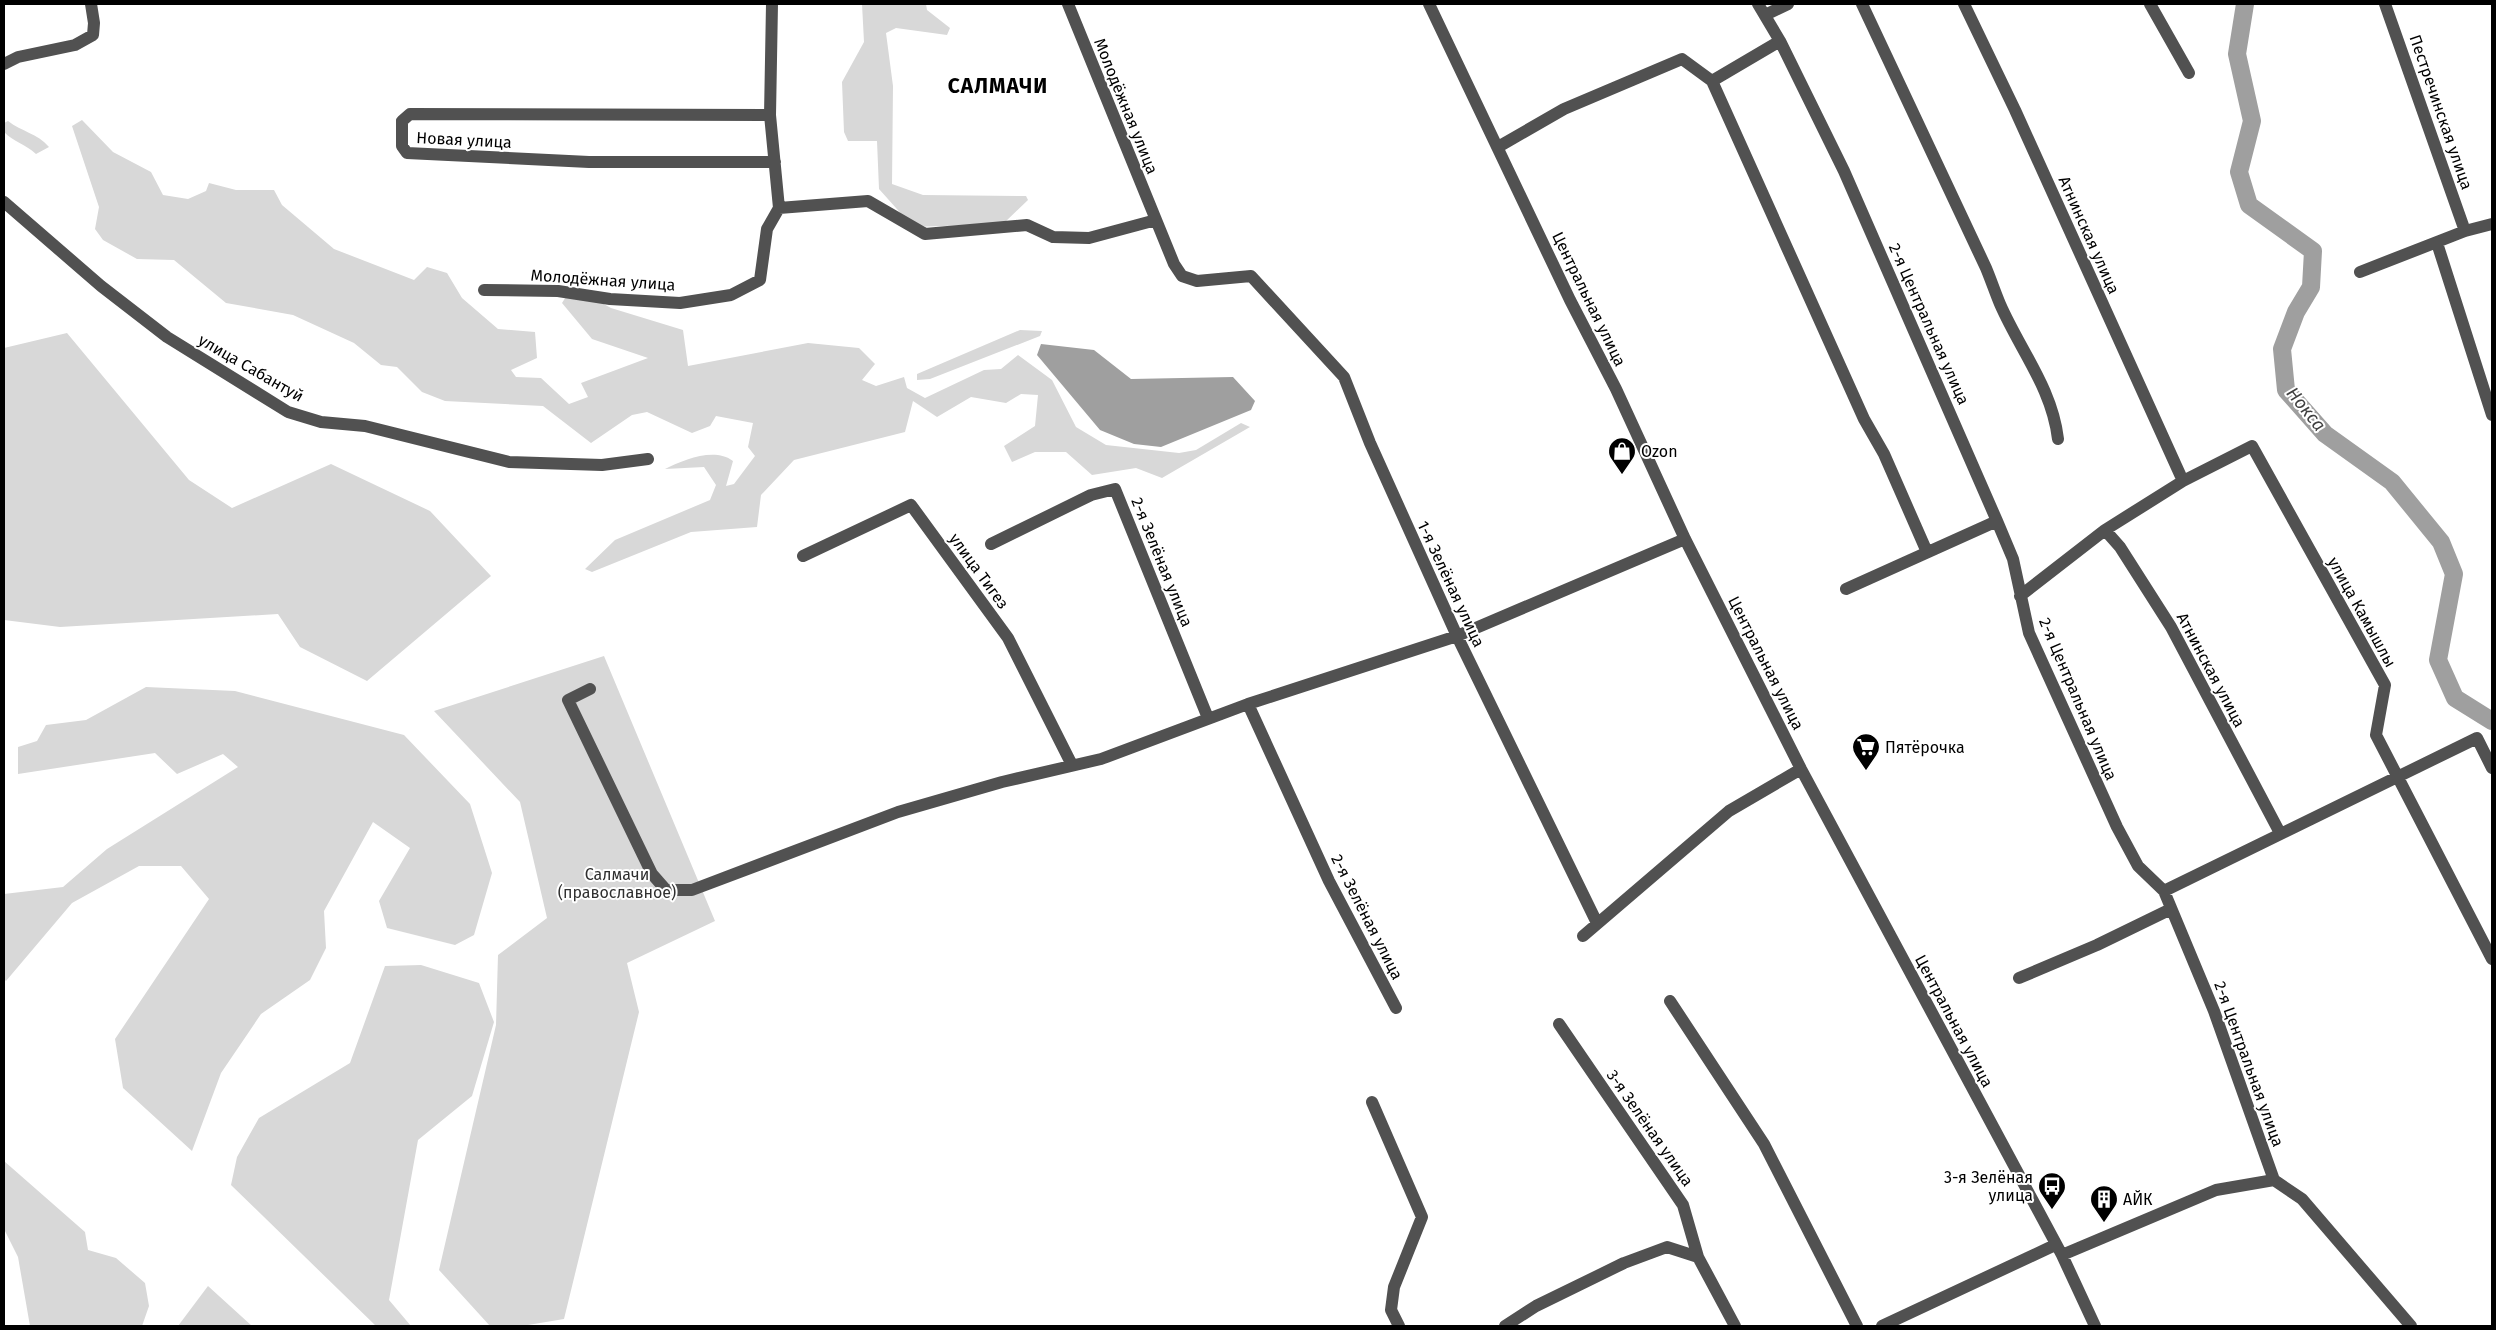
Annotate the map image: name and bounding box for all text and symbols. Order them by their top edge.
street label: Пестречинская улица [2406,32,2476,192]
street label: Молодёжная улица [1090,35,1162,177]
district label: САЛМАЧИ [948,73,1048,99]
street label: Новая улица [416,128,512,152]
street label: Атнинская улица [2055,173,2123,297]
street label: Центральная улица [1548,229,1630,369]
street label: 2-я Центральная улица [1885,240,1973,408]
street label: Молодёжная улица [530,265,676,295]
street label: улица Сабантуй [195,330,307,406]
water label: Нокса [2282,383,2330,435]
shop icon: Ozon [1607,436,1637,475]
place label: Ozon [1641,442,1678,461]
street label: 2-я Зелёная улица [1127,495,1197,629]
street label: 1-я Зелёная улица [1413,518,1489,650]
street label: улица Тигез [945,529,1013,613]
street label: улица Камышлы [2324,554,2400,670]
street label: Центральная улица [1724,593,1808,733]
street label: Атнинская улица [2173,610,2249,730]
street label: 2-я Центральная улица [2035,615,2121,783]
supermarket icon: Пятёрочка [1851,732,1881,771]
place label: Пятёрочка [1885,738,1965,757]
street label: 2-я Зелёная улица [1327,851,1407,983]
park label: Салмачи (православное) [558,865,676,902]
street label: Центральная улица [1911,951,1997,1091]
street label: 2-я Центральная улица [2210,979,2288,1149]
street label: 3-я Зелёная улица [1603,1066,1697,1190]
place label: 3-я Зелёная улица [1944,1168,2033,1205]
bus stop icon: 3-я Зелёная улица [2037,1171,2067,1210]
building icon: АЙК [2089,1184,2119,1223]
place label: АЙК [2123,1190,2153,1209]

